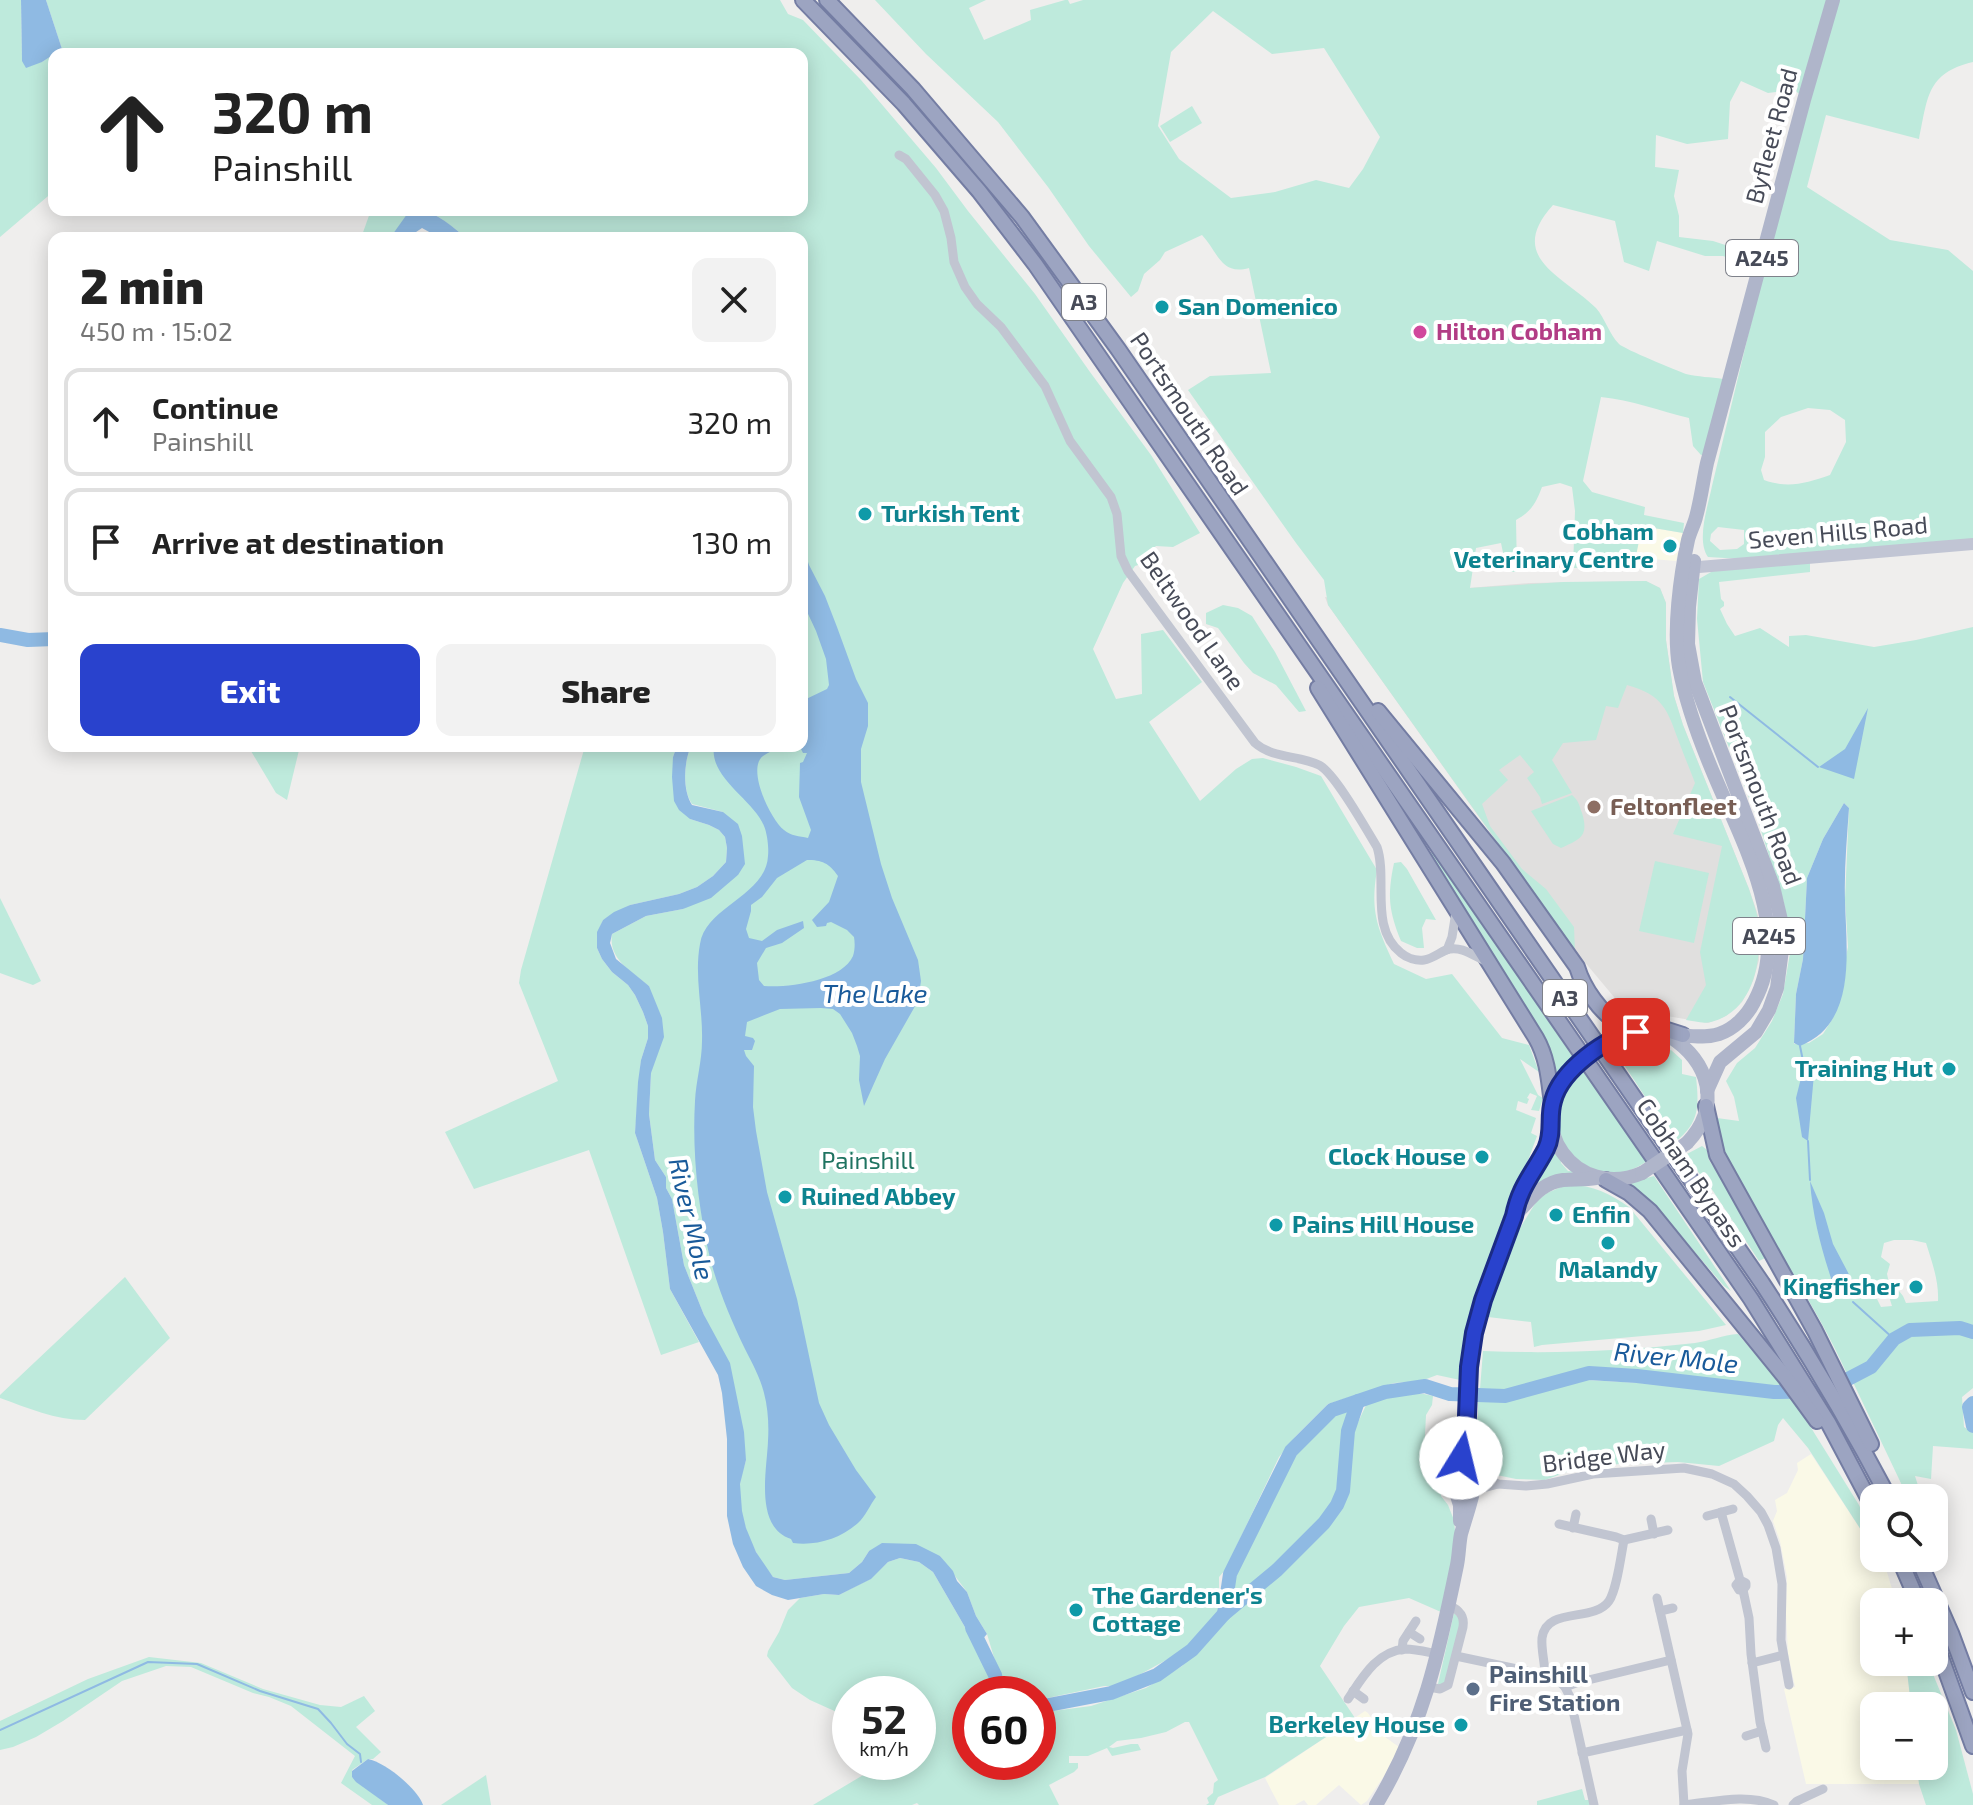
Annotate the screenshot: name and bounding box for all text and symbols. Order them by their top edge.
street label: Byfleet Road [1739,65,1803,207]
text: 320 m [212,77,373,144]
icon: ahead [80,80,184,184]
text: Painshill [212,145,352,188]
road number: A245 [1726,240,1798,276]
text: 2 min [80,256,204,314]
button: close [692,258,776,342]
road number: A3 [1062,284,1106,320]
place label: San Domenico [1178,291,1338,320]
marker: San Domenico [1153,298,1171,316]
text: 450 m · 15:02 [80,315,233,346]
place label: Hilton Cobham [1436,316,1602,345]
marker: Hilton Cobham [1411,323,1429,341]
street label: Portsmouth Road [1125,326,1256,500]
text: Continue [152,389,279,425]
icon: ahead [84,400,128,444]
text: 320 m [687,404,772,440]
text: Painshill [152,425,253,456]
place label: Turkish Tent [881,498,1020,527]
marker: Turkish Tent [856,505,874,523]
street label: Seven Hills Road [1747,509,1929,554]
place label: Cobham Veterinary Centre [1454,516,1654,573]
icon: arrive [84,520,128,564]
text: Arrive at destination [152,524,444,560]
text: 130 m [692,524,772,560]
marker: Cobham Veterinary Centre [1661,537,1679,555]
street label: Beltwood Lane [1135,545,1252,695]
button: Exit [80,644,420,736]
button: Share [436,644,776,736]
street label: Portsmouth Road [1714,700,1809,889]
place label: Feltonfleet [1610,791,1737,820]
marker: Feltonfleet [1585,798,1603,816]
road number: A245 [1733,918,1805,954]
water label: The Lake [822,977,928,1008]
road number: A3 [1543,980,1587,1016]
pin [1602,998,1670,1066]
icon: arrive [1614,1010,1658,1054]
place label: Training Hut [1795,1053,1933,1082]
marker: Training Hut [1940,1060,1958,1078]
street label: Cobham Bypass [1632,1092,1753,1252]
place label: Clock House [1328,1141,1466,1170]
park label: Painshill [821,1145,915,1174]
marker: Clock House [1473,1148,1491,1166]
water label: River Mole [663,1154,722,1283]
place label: Ruined Abbey [801,1181,956,1210]
marker: Ruined Abbey [776,1188,794,1206]
place label: Enfin [1572,1199,1631,1228]
marker: Enfin [1547,1206,1565,1224]
place label: Pains Hill House [1292,1209,1474,1238]
marker: Pains Hill House [1267,1216,1285,1234]
marker: Malandy [1599,1234,1617,1252]
place label: Malandy [1558,1254,1658,1283]
place label: Kingfisher [1783,1271,1901,1300]
marker: Kingfisher [1907,1278,1925,1296]
water label: River Mole [1612,1335,1740,1378]
position arrow [1419,1416,1503,1500]
street label: Bridge Way [1541,1434,1667,1477]
map controls [1860,1484,1948,1780]
button: search [1860,1484,1948,1572]
place label: The Gardener's Cottage [1092,1580,1263,1637]
button: + [1860,1588,1948,1676]
marker: The Gardener's Cottage [1067,1601,1085,1619]
place label: Painshill Fire Station [1489,1659,1620,1716]
speed limit sign: 60 [952,1676,1056,1780]
marker: Painshill Fire Station [1464,1680,1482,1698]
button: − [1860,1692,1948,1780]
text: 52 [861,1694,907,1742]
place label: Berkeley House [1269,1709,1445,1738]
marker: Berkeley House [1452,1716,1470,1734]
text: km/h [859,1736,909,1760]

